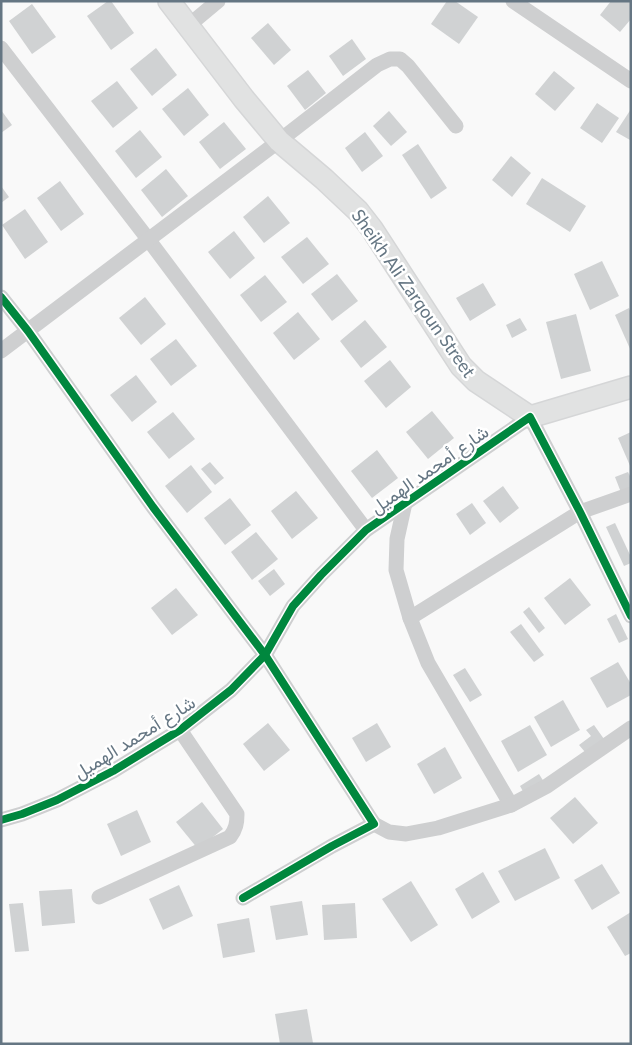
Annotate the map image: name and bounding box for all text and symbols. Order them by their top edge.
street label: Sheikh Ali Zarqoun Street [348,205,481,382]
street label: شارع أمحمد الهميل [366,420,493,520]
street label: شارع أمحمد الهميل [69,691,200,785]

